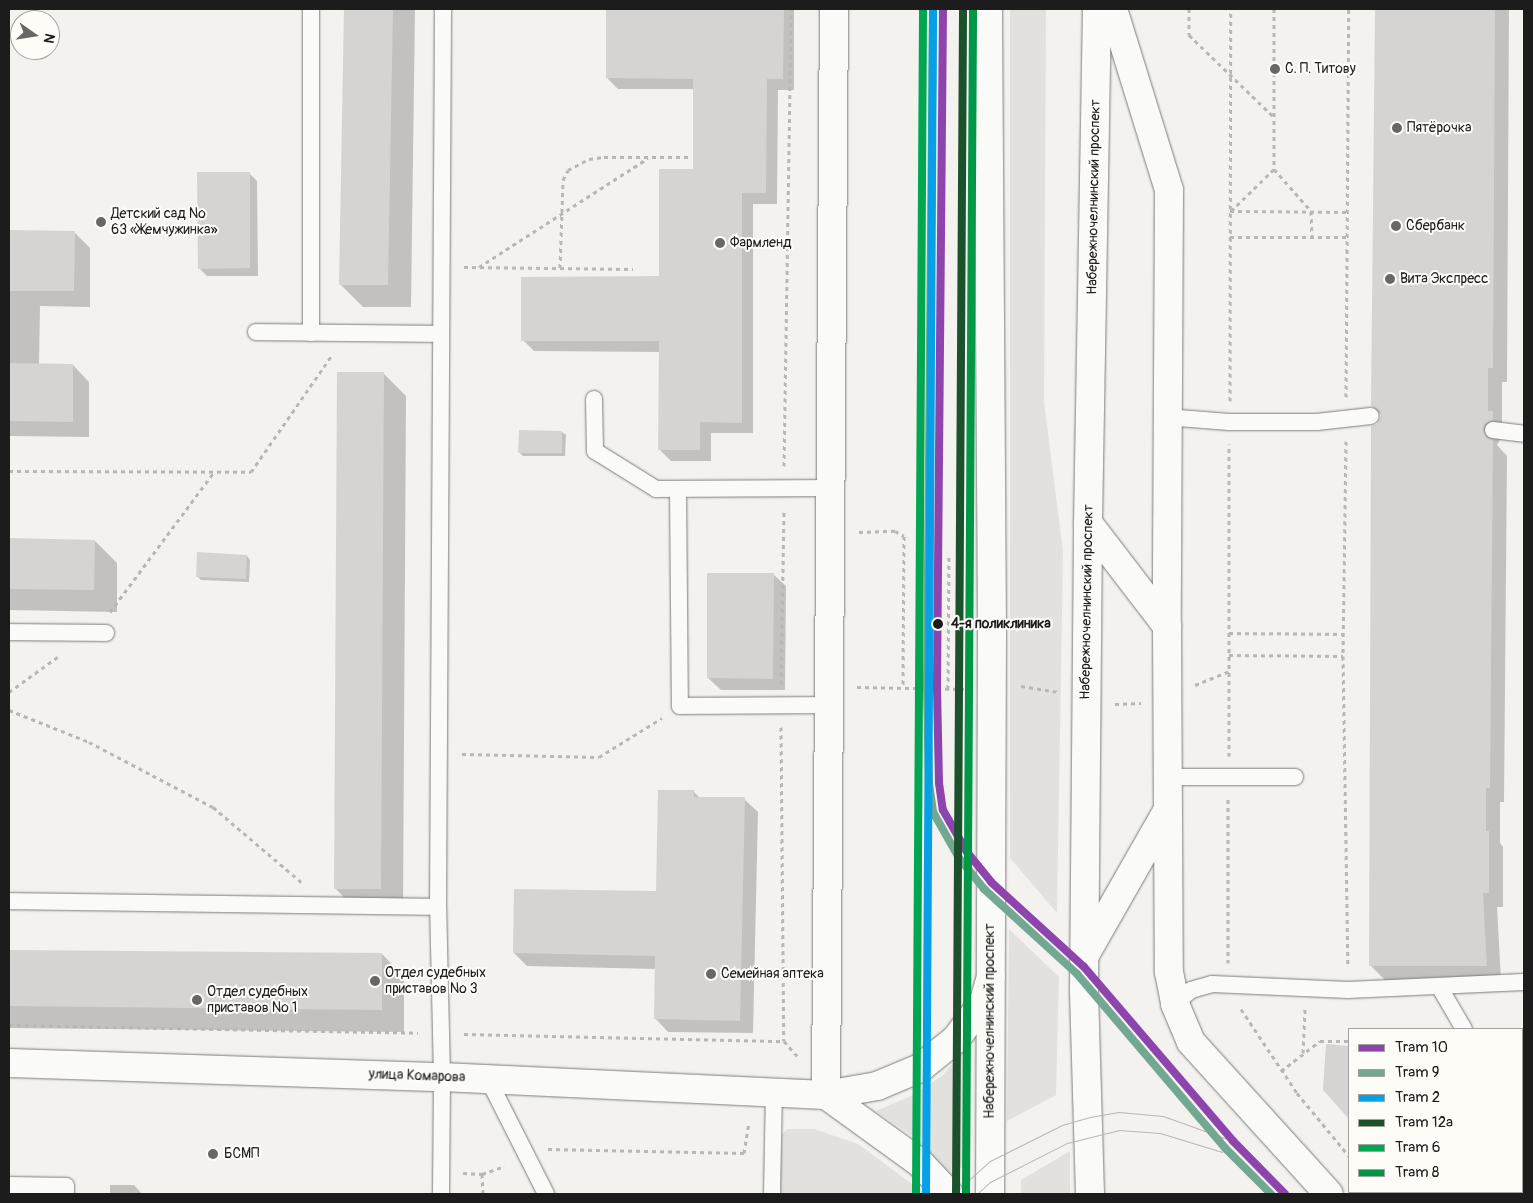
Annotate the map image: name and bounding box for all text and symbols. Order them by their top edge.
north arrow [10,10,60,60]
text: N [40,32,58,45]
place label: С. П. Титову [1285,61,1356,77]
marker: С. П. Титову [1269,63,1281,75]
street label: Набережночелнинский проспект [1084,99,1104,295]
place label: Пятёрочка [1407,120,1471,136]
marker: Пятёрочка [1391,122,1403,134]
place label: Детский сад № 63 «Жемчужинка» [111,206,218,238]
marker: Детский сад № 63 «Жемчужинка» [95,216,107,228]
place label: Сбербанк [1406,218,1465,234]
marker: Сбербанк [1390,220,1402,232]
place label: Фармленд [730,235,791,251]
marker: Фармленд [714,237,726,249]
place label: Вита Экспресс [1400,271,1488,287]
marker: Вита Экспресс [1384,273,1396,285]
street label: Набережночелнинский проспект [1077,504,1097,700]
marker: 4-я поликлиника [929,615,947,633]
place label: 4-я поликлиника [951,616,1051,632]
street label: Набережночелнинский проспект [982,923,998,1119]
place label: Отдел судебных приставов № 3 [385,965,486,998]
place label: Семейная аптека [721,966,824,982]
marker: Семейная аптека [705,968,717,980]
marker: Отдел судебных приставов № 3 [369,975,381,987]
place label: Отдел судебных приставов № 1 [207,984,308,1016]
marker: Отдел судебных приставов № 1 [191,994,203,1006]
legend [1348,1028,1523,1193]
text: Tram 10 [1395,1038,1448,1057]
text: Tram 9 [1395,1063,1440,1082]
street label: улица Комарова [368,1066,466,1086]
text: Tram 2 [1395,1088,1440,1107]
text: Tram 12а [1395,1113,1453,1132]
text: Tram 6 [1395,1138,1441,1157]
place label: БСМП [224,1146,260,1162]
marker: БСМП [206,1147,220,1161]
text: Tram 8 [1395,1163,1439,1182]

